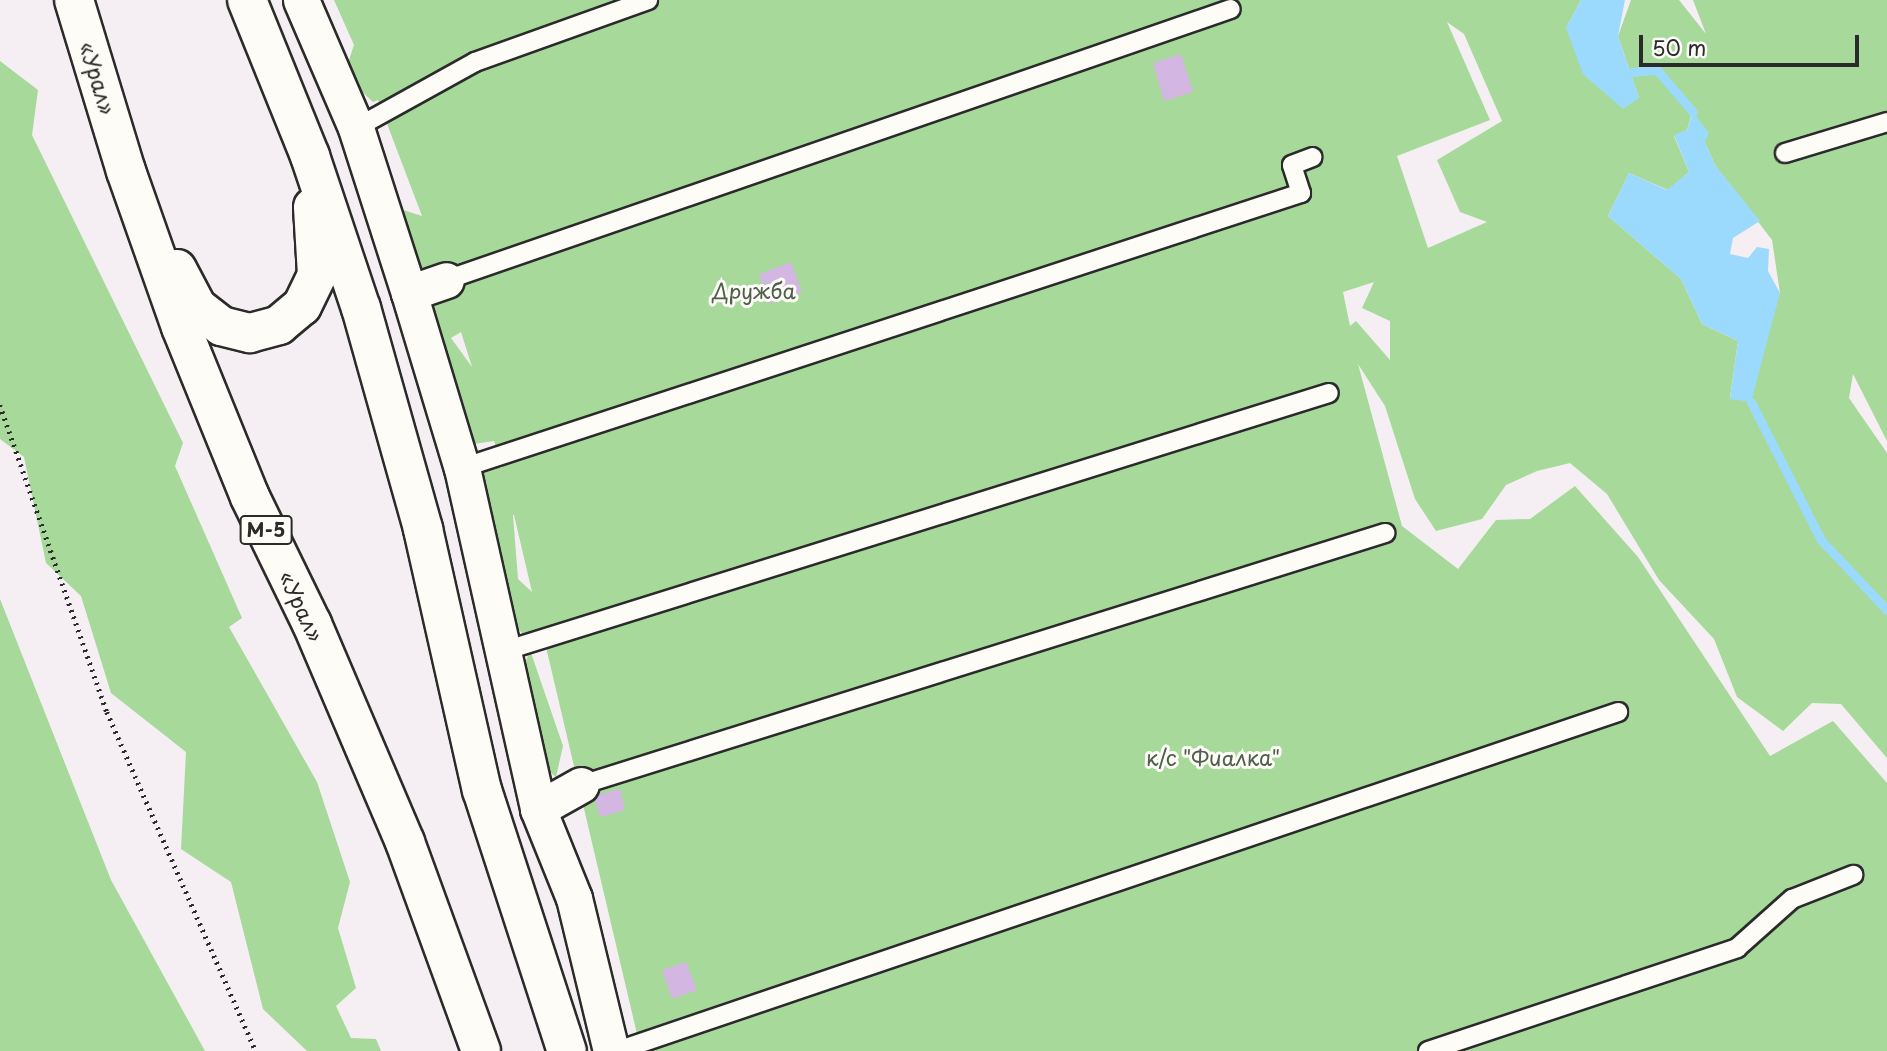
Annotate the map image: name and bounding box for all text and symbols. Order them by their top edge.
scale bar [1642,21,1862,65]
text: 50 m [1652,31,1706,63]
street label: «Урал» [75,39,121,117]
park label: Дружба [712,277,796,303]
road number: М-5 [238,514,294,545]
street label: «Урал» [275,567,329,645]
park label: к/с "Фиалка" [1146,744,1280,770]

